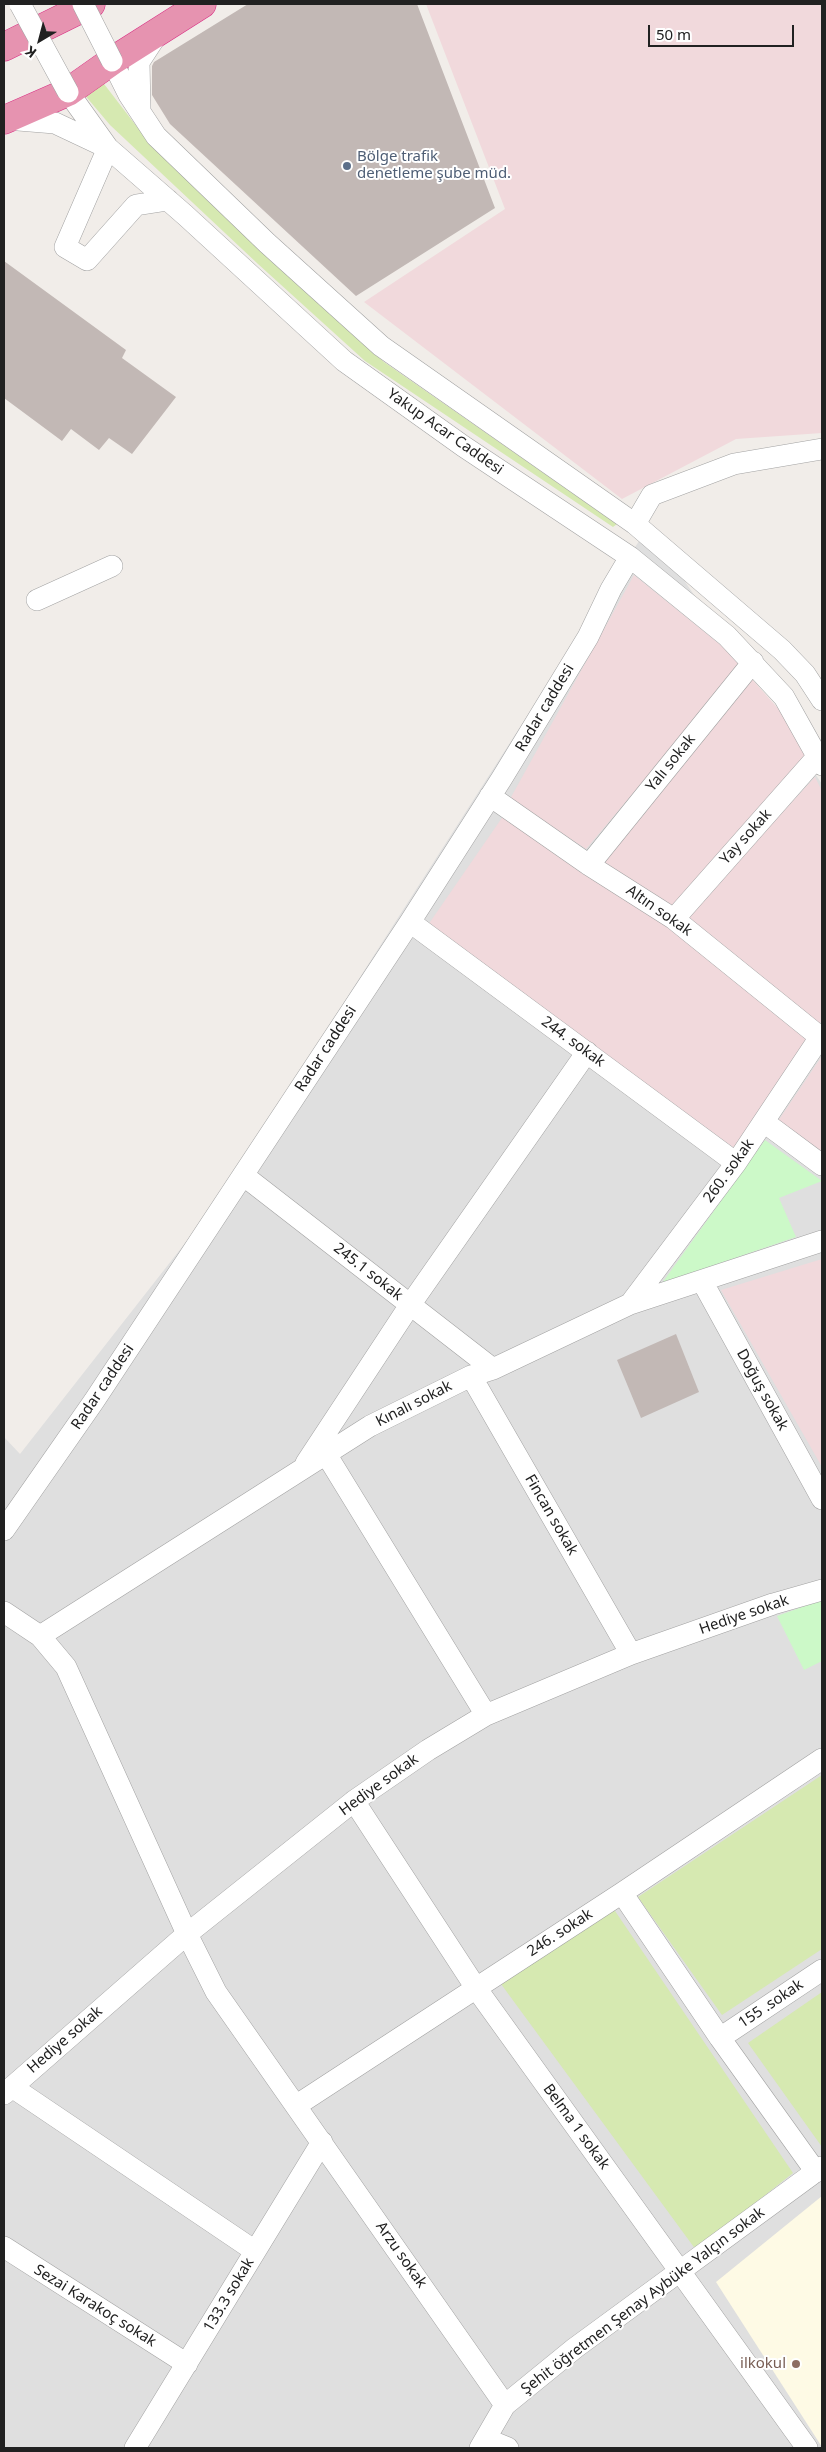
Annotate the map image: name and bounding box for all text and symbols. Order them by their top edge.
north arrow [15,15,65,65]
scale bar [651,15,797,47]
text: 50 m [656,24,691,44]
text: K [21,42,40,63]
place label: Bölge trafik denetleme şube müd. [357,148,511,183]
marker: Bölge trafik denetleme şube müd. [341,160,353,172]
street label: Yakup Acar Caddesi [383,385,507,479]
street label: Radar caddesi [512,661,578,755]
street label: Yalı sokak [642,731,700,795]
street label: Yay sokak [716,806,776,868]
street label: Altın sokak [622,882,696,940]
street label: Radar caddesi [291,1003,361,1095]
street label: 244. sokak [538,1013,608,1071]
street label: 260. sokak [700,1136,758,1206]
street label: 245.1 sokak [330,1239,406,1305]
street label: Radar caddesi [68,1341,138,1433]
street label: Doğuş sokak [732,1346,792,1434]
street label: Kınalı sokak [373,1377,455,1431]
street label: Fincan sokak [521,1471,581,1559]
street label: Hediye sokak [697,1591,791,1639]
street label: Hediye sokak [336,1750,422,1820]
street label: 246. sokak [524,1905,596,1961]
street label: 155 .sokak [735,1976,807,2032]
street label: Hediye sokak [24,2003,106,2077]
street label: Belma 1 sokak [539,2081,613,2173]
street label: Şehit öğretmen Şenay Aybüke Yalçın sokak [518,2204,768,2398]
street label: Arzu sokak [372,2218,430,2292]
street label: 133.3 sokak [200,2255,258,2335]
street label: Sezai Karakoç sokak [31,2261,159,2351]
place label: ilkokul [740,2355,786,2373]
marker: ilkokul [790,2358,802,2370]

